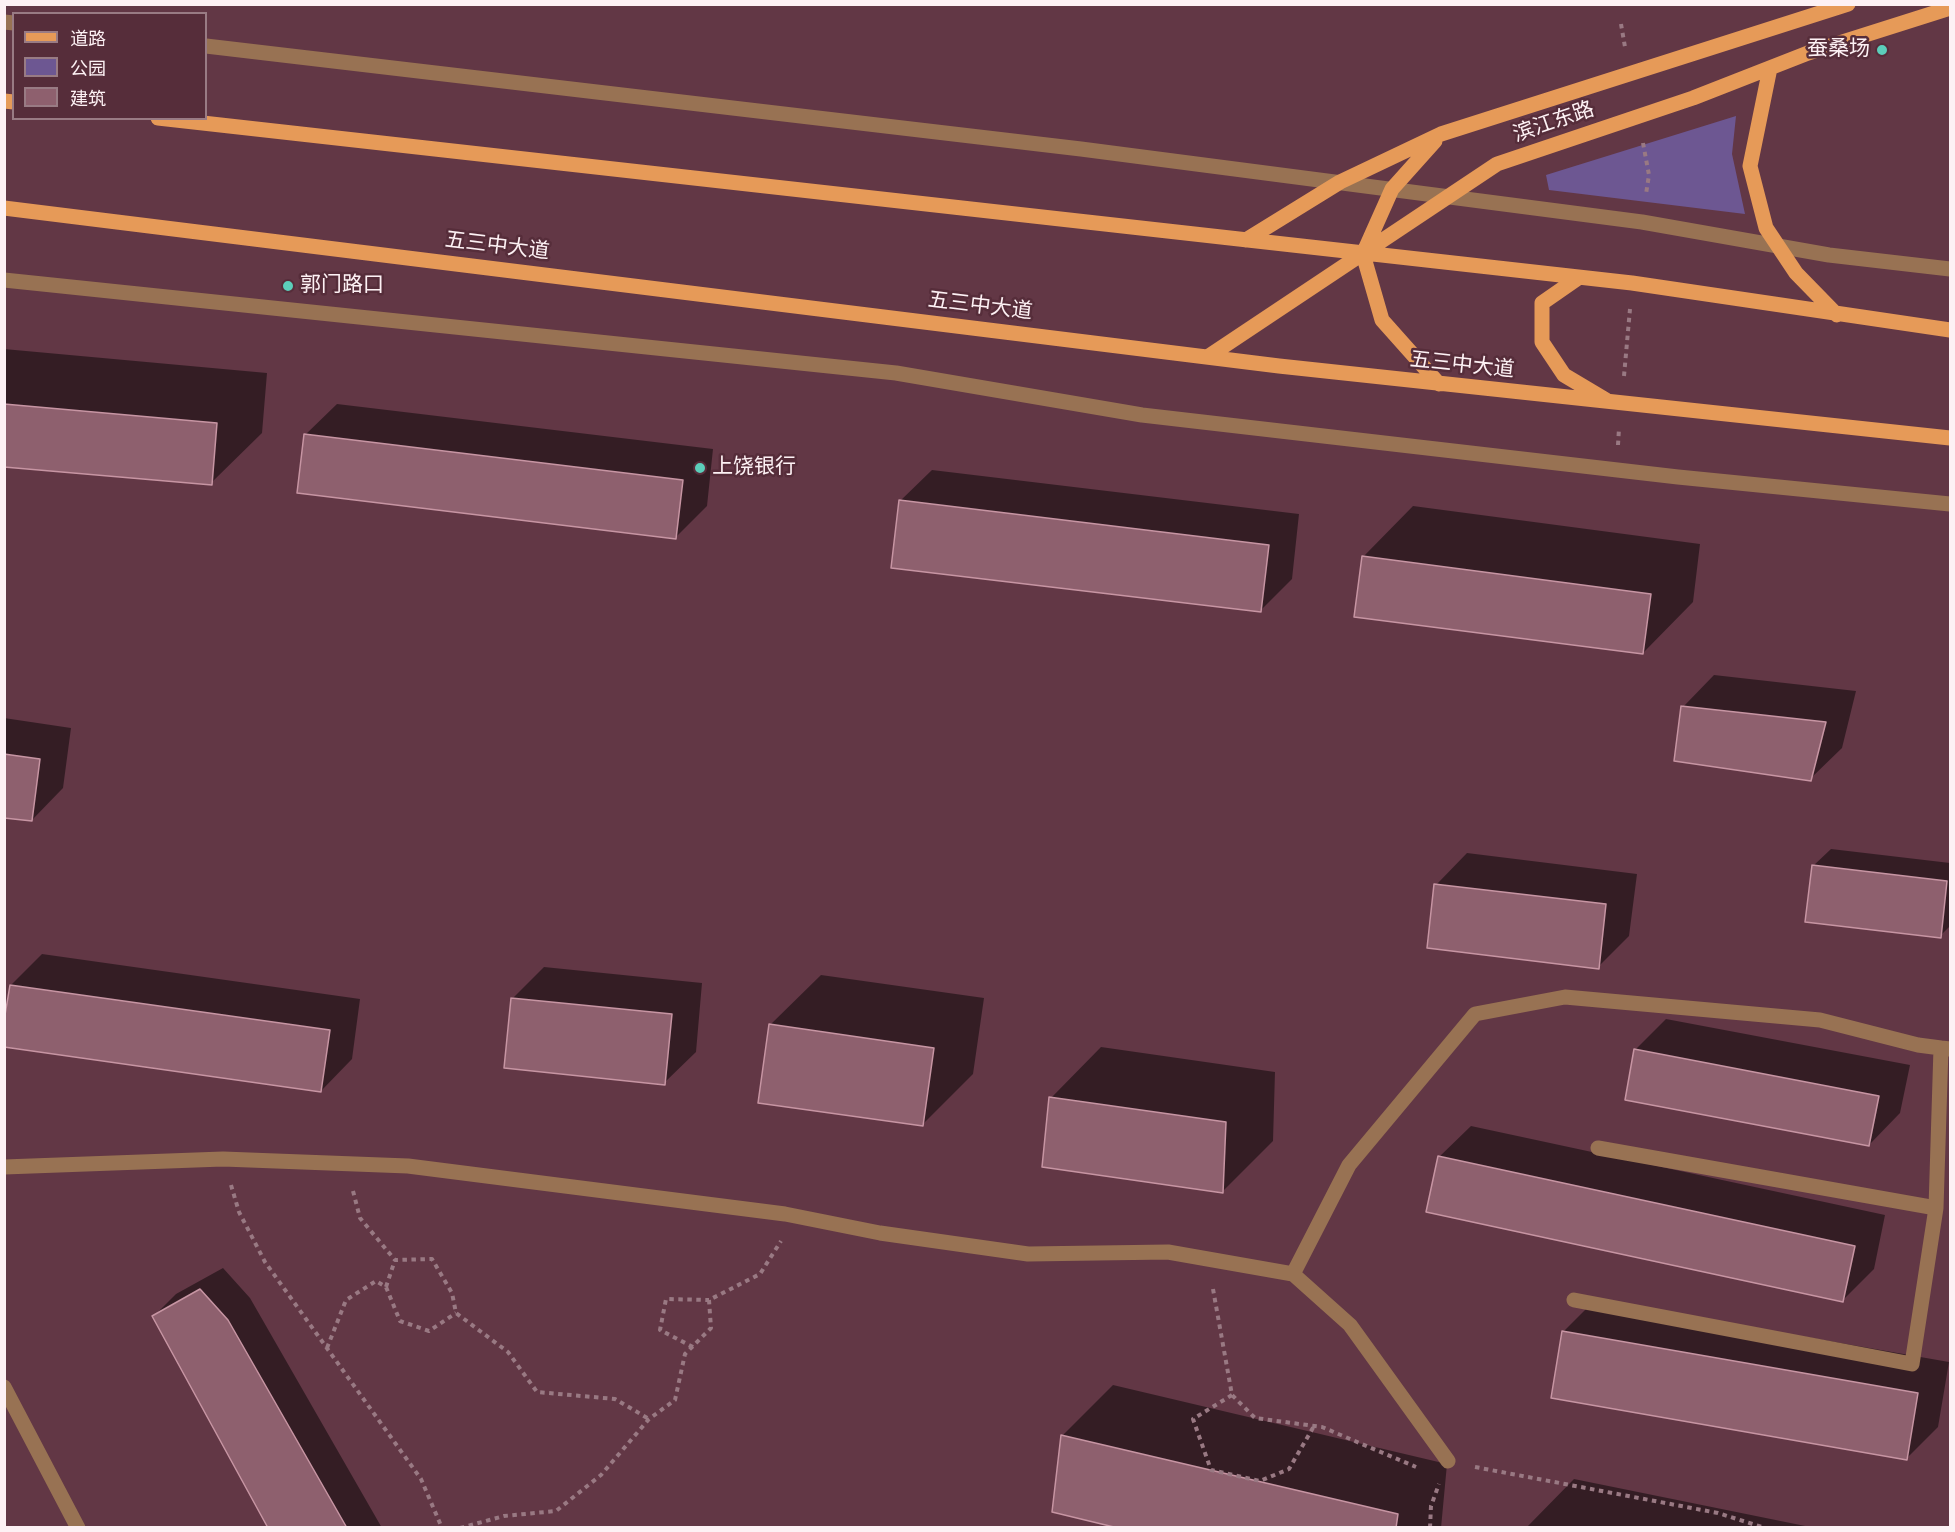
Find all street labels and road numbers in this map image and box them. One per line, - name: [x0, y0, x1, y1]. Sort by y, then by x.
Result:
- street label: 滨江东路: [1510, 97, 1598, 149]
- street label: 五三中大道: [443, 228, 551, 266]
- street label: 五三中大道: [926, 288, 1034, 326]
- street label: 五三中大道: [1408, 348, 1516, 384]

